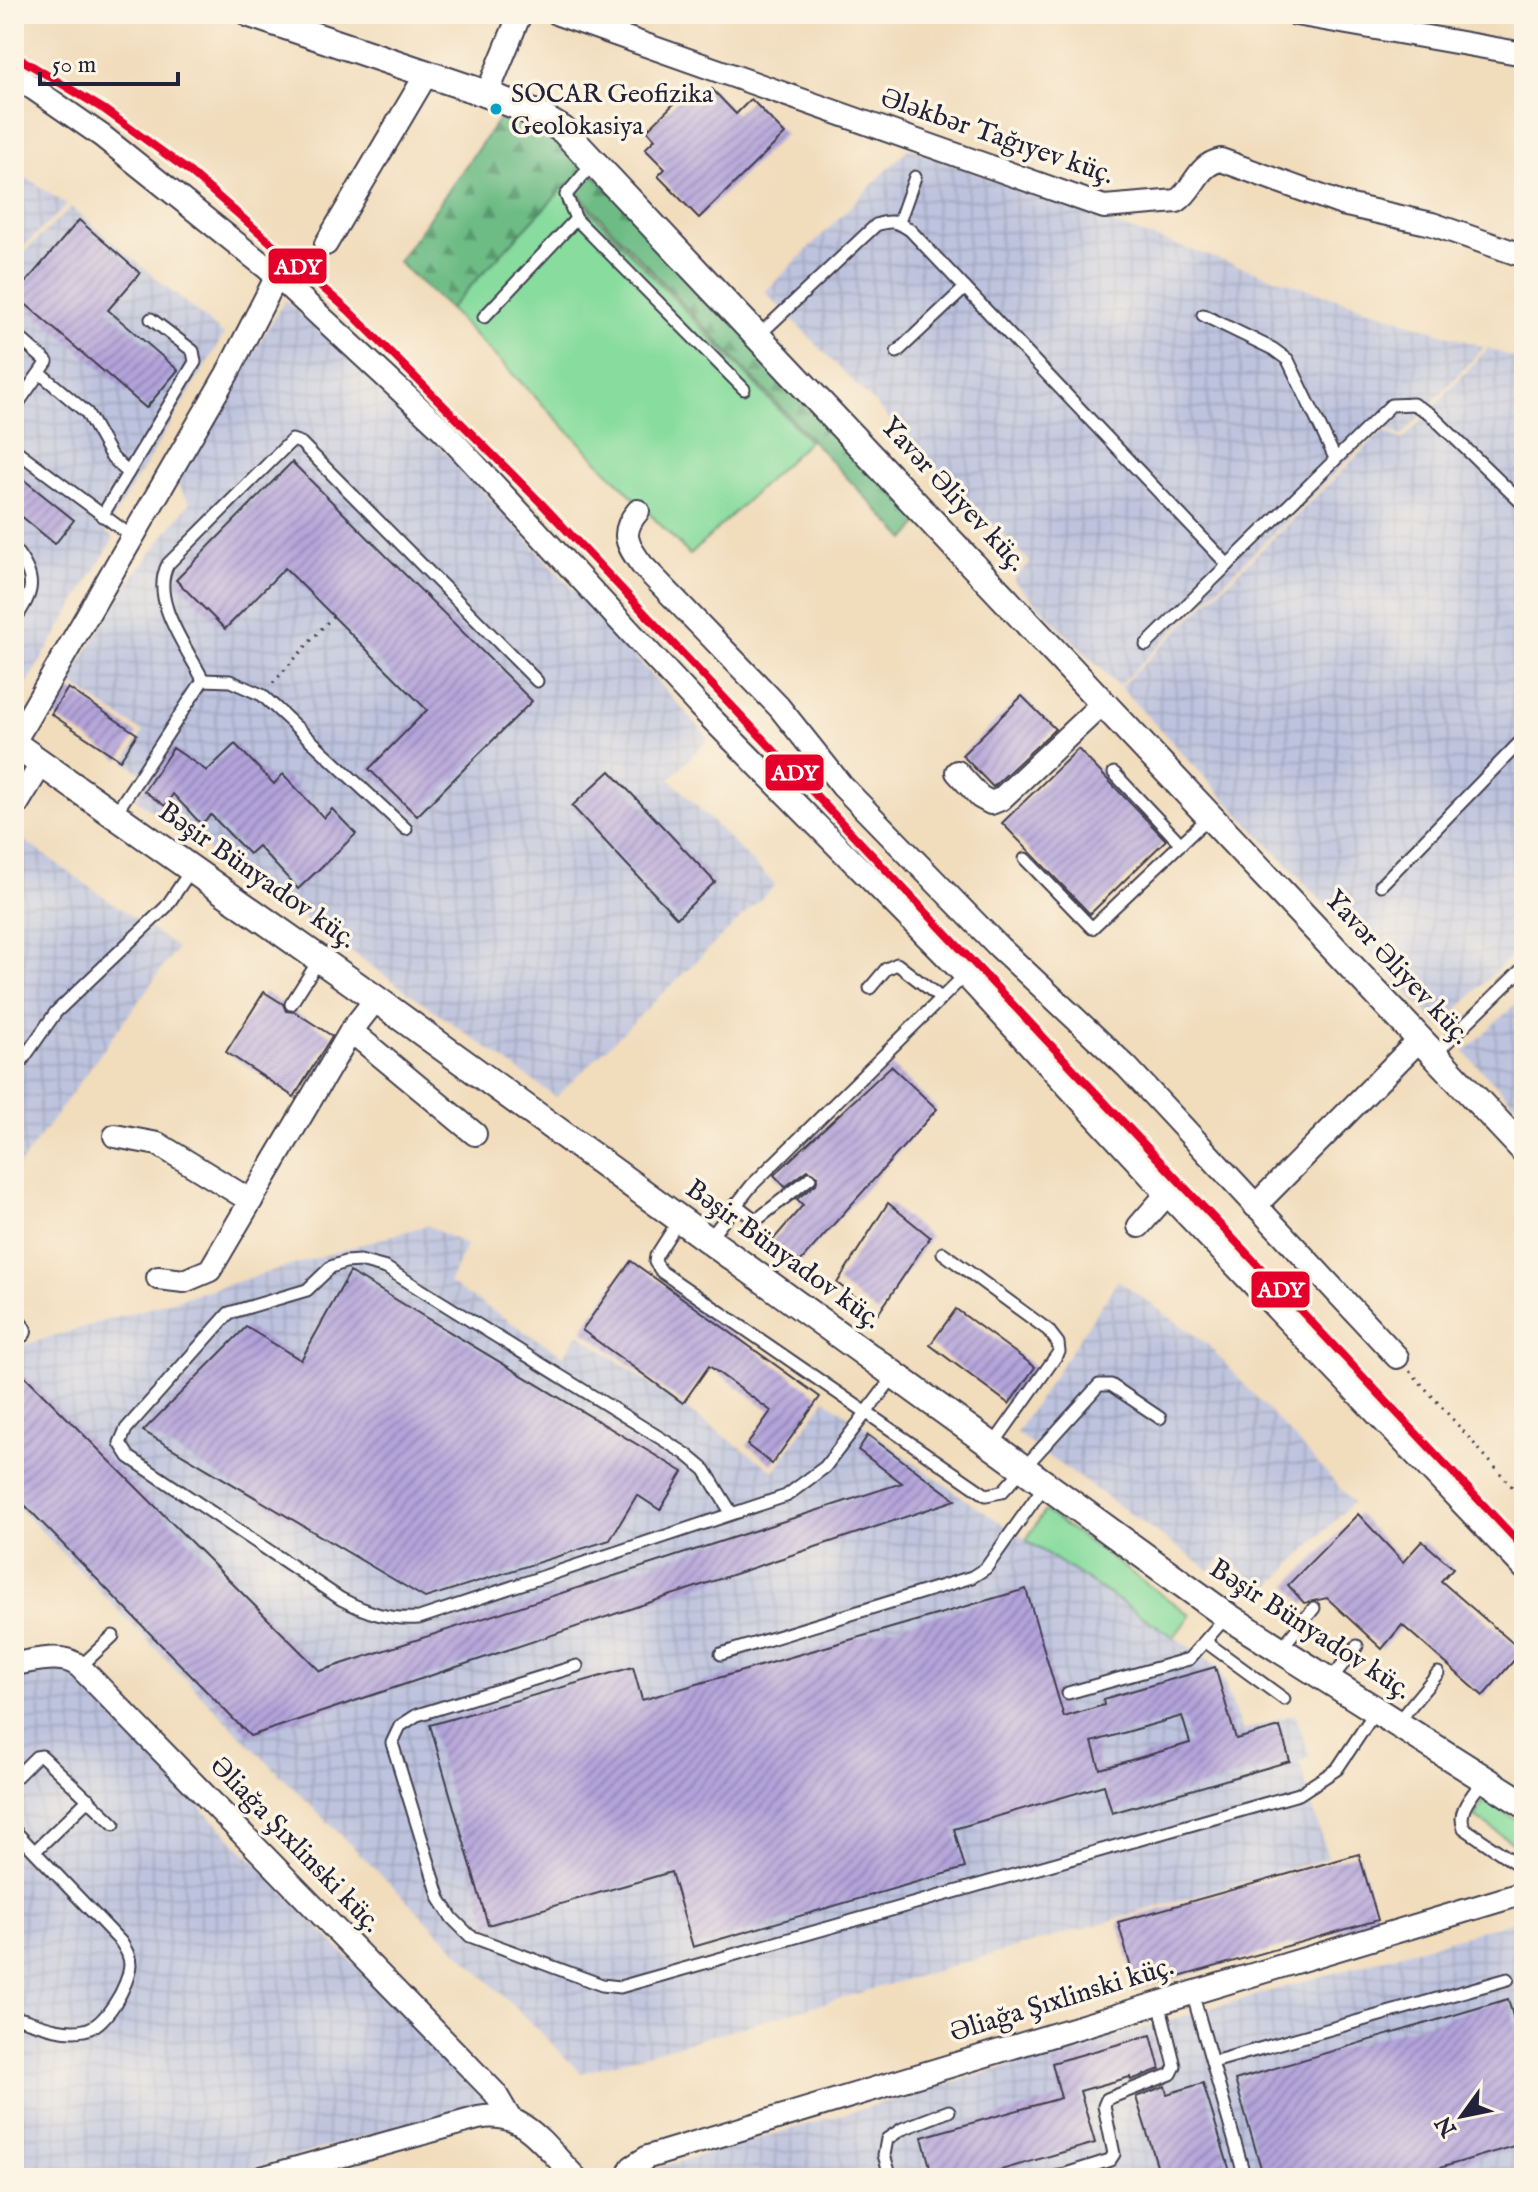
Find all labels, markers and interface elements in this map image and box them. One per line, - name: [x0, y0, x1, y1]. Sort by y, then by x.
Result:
- scale bar: [40, 36, 178, 86]
- text: 50 m: [52, 50, 96, 81]
- place label: SOCAR Geofizika Geolokasiya: [511, 78, 714, 143]
- street label: Ələkbər Tağıyev küç.: [876, 81, 1118, 193]
- marker: SOCAR Geofizika Geolokasiya: [488, 101, 504, 117]
- line badge: ADY: [267, 247, 328, 285]
- text: ADY: [274, 254, 323, 282]
- street label: Yavər Əliyev küç.: [872, 410, 1034, 580]
- line badge: ADY: [764, 753, 825, 792]
- text: ADY: [771, 760, 820, 788]
- street label: Bəşir Bünyadov küç.: [151, 795, 363, 957]
- street label: Yavər Əliyev küç.: [1316, 883, 1478, 1053]
- street label: Bəşir Bünyadov küç.: [678, 1172, 888, 1338]
- line badge: ADY: [1250, 1270, 1311, 1309]
- text: ADY: [1257, 1277, 1306, 1305]
- street label: Bəşir Bünyadov küç.: [1202, 1552, 1418, 1708]
- street label: Əliağa Şıxlinski küç.: [202, 1749, 388, 1941]
- street label: Əliağa Şıxlinski küç.: [946, 1949, 1178, 2051]
- north arrow: [1422, 2076, 1502, 2156]
- text: N: [1430, 2110, 1464, 2142]

